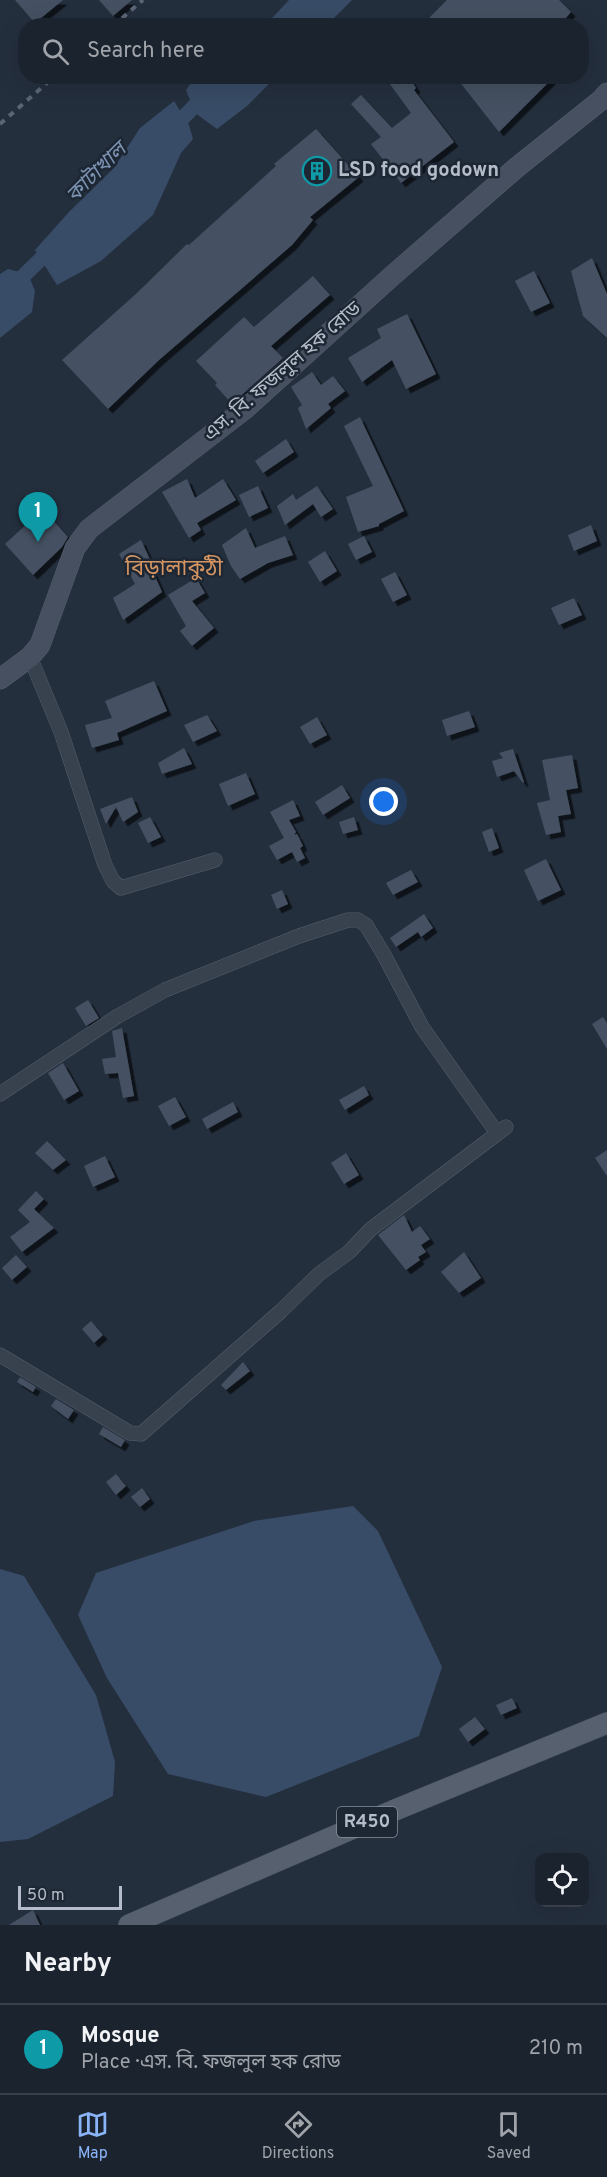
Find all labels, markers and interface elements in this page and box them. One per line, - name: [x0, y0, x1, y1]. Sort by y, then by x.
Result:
- search box: [18, 18, 589, 84]
- icon: search: [39, 35, 72, 68]
- text: Search here: [87, 38, 205, 65]
- water label: কাটাখাল: [60, 134, 135, 209]
- building icon: LSD food godown: [301, 155, 333, 187]
- place label: LSD food godown: [338, 158, 499, 184]
- street label: এস. বি. ফজলুল হক রোড: [198, 295, 368, 448]
- pin: 1: [18, 492, 57, 542]
- district label: বিড়ালাকুঠী: [124, 554, 224, 583]
- your location: [369, 787, 398, 816]
- road number: R450: [337, 1807, 397, 1837]
- map controls: [535, 1853, 589, 1907]
- button: locate: [535, 1853, 589, 1907]
- scale bar: [18, 1883, 122, 1910]
- text: 50 m: [27, 1886, 65, 1906]
- text: Nearby: [24, 1948, 112, 1981]
- text: Mosque: [81, 2023, 159, 2050]
- text: 1: [40, 2036, 48, 2062]
- text: 210 m: [529, 2036, 583, 2062]
- text: Place · এস. বি. ফজলুল হক রোড: [81, 2050, 341, 2076]
- tab: Map: [76, 2108, 109, 2164]
- tab: Directions: [262, 2108, 334, 2164]
- tab: Saved: [487, 2108, 531, 2164]

